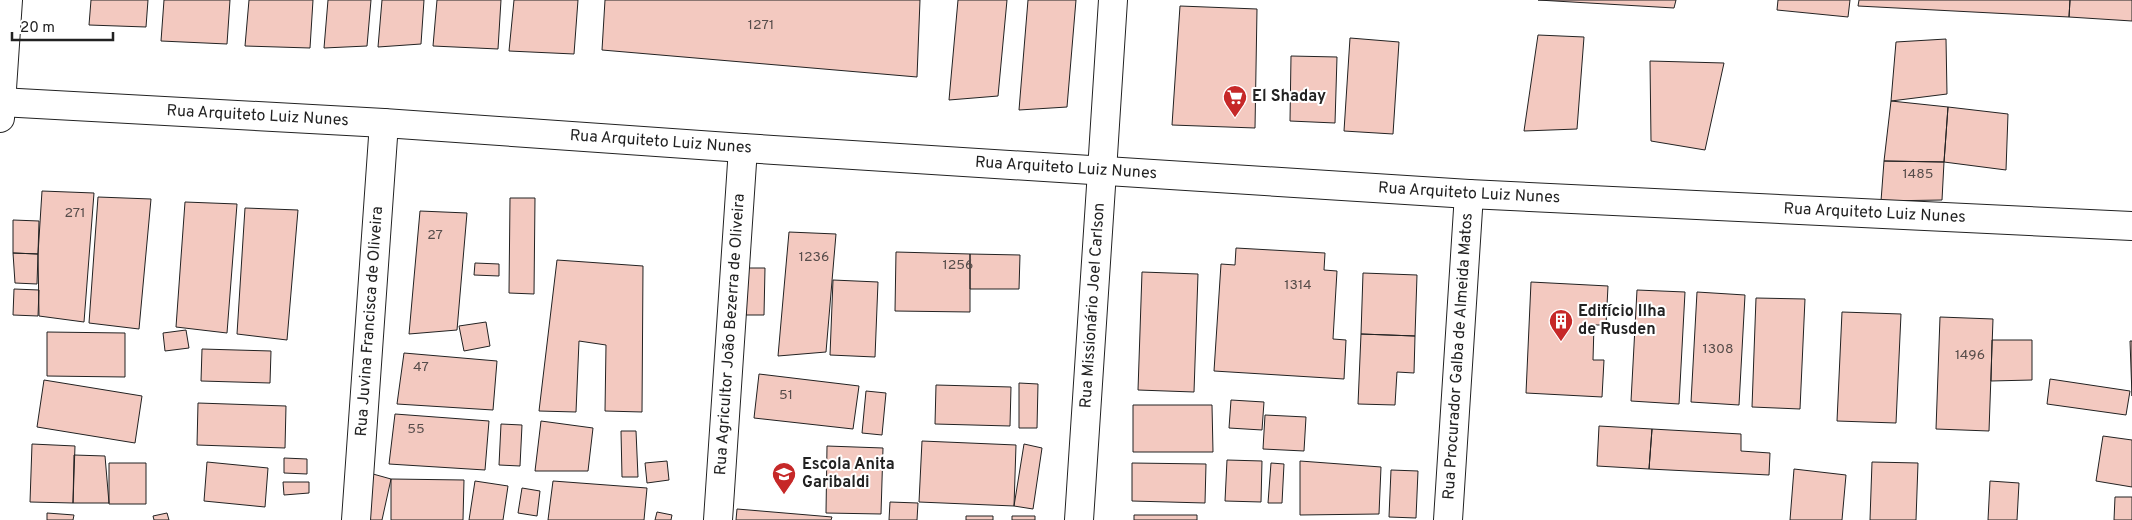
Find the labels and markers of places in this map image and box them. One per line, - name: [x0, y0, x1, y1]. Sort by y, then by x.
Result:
- supermarket icon: El Shaday: [1222, 84, 1248, 118]
- place label: El Shaday: [1252, 87, 1326, 107]
- place label: Edifício Ilha de Rusden: [1578, 302, 1666, 340]
- building icon: Edifício Ilha de Rusden: [1548, 308, 1574, 342]
- place label: Escola Anita Garibaldi: [802, 455, 895, 493]
- school or university icon: Escola Anita Garibaldi: [771, 461, 797, 495]

